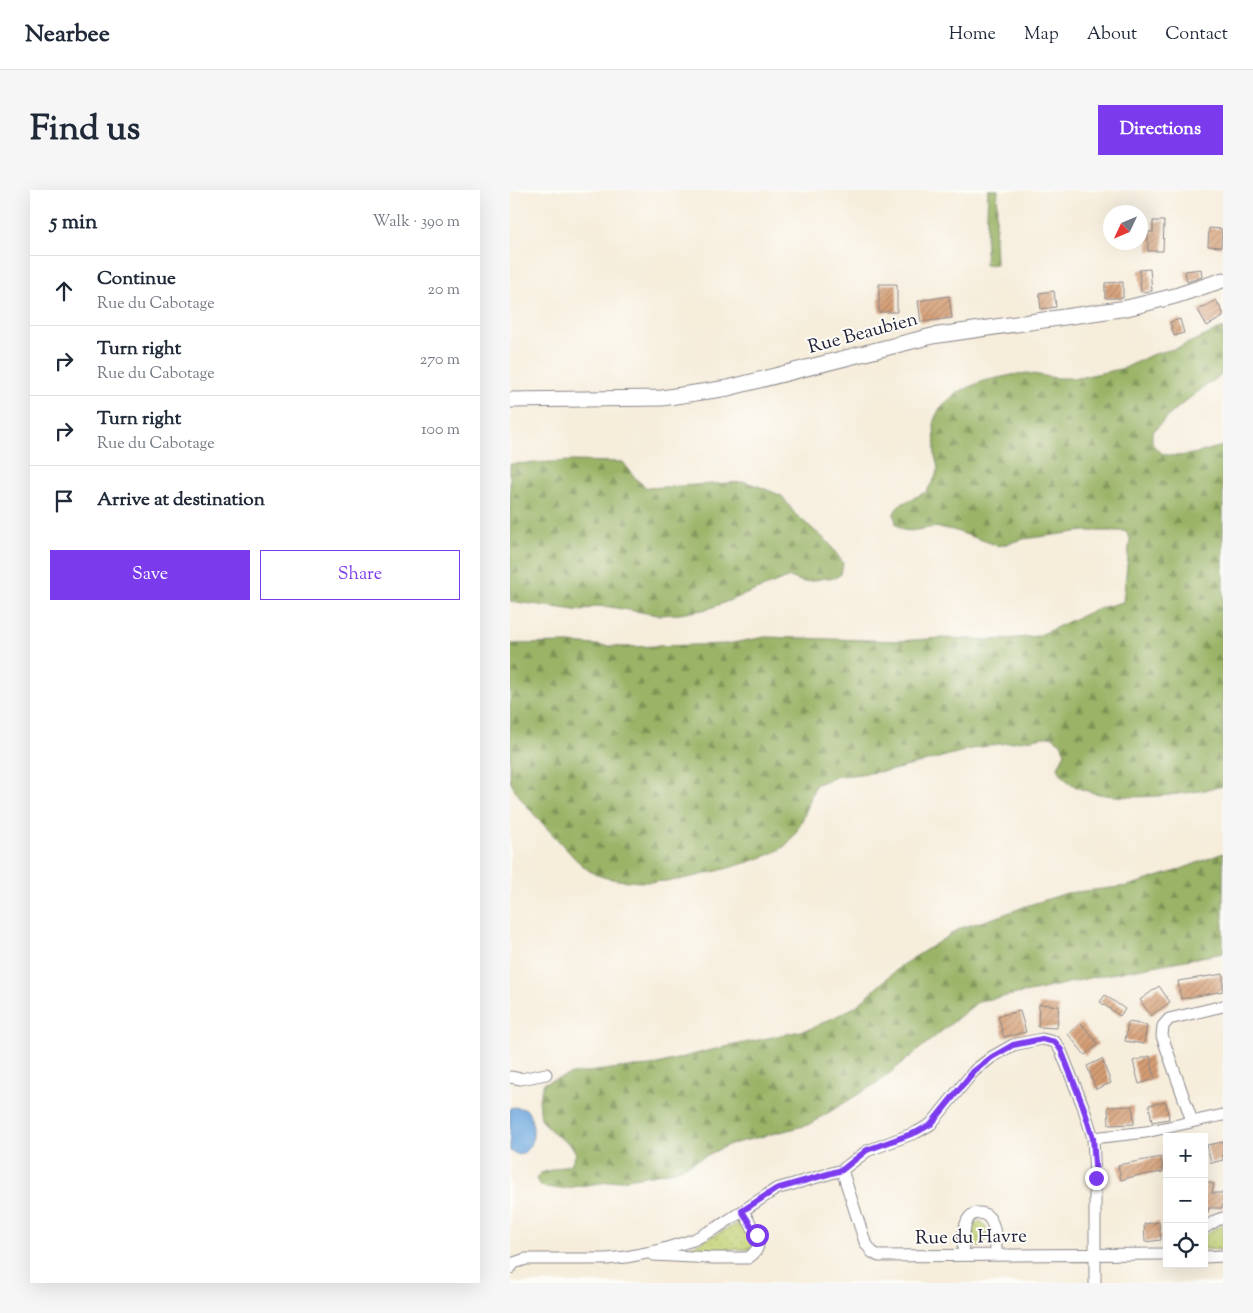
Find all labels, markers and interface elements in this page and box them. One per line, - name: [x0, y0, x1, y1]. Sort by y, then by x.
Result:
- text: Nearbee: [25, 18, 110, 52]
- text: Home: [949, 22, 996, 48]
- text: Map: [1024, 22, 1059, 48]
- text: About: [1087, 22, 1137, 48]
- text: Contact: [1165, 22, 1228, 48]
- text: Find us: [30, 105, 140, 156]
- button: Directions: [1098, 105, 1223, 155]
- north arrow: [1103, 205, 1148, 250]
- text: 5 min: [50, 208, 97, 238]
- text: Walk · 390 m: [372, 211, 460, 234]
- text: Continue: [97, 266, 176, 293]
- icon: ahead: [50, 277, 78, 305]
- text: 20 m: [427, 279, 460, 302]
- text: Rue du Cabotage: [97, 293, 215, 316]
- street label: Rue Beaubien: [805, 306, 921, 362]
- text: Turn right: [97, 336, 181, 363]
- icon: right: [50, 347, 78, 375]
- text: 270 m: [420, 349, 460, 372]
- text: Rue du Cabotage: [97, 363, 215, 386]
- text: Turn right: [97, 406, 181, 433]
- icon: right: [50, 417, 78, 445]
- text: 100 m: [421, 419, 460, 442]
- text: Rue du Cabotage: [97, 433, 215, 456]
- icon: arrive: [50, 487, 78, 515]
- text: Arrive at destination: [97, 487, 265, 514]
- button: Save: [50, 550, 250, 600]
- button: Share: [260, 550, 460, 600]
- map controls: [1163, 1133, 1208, 1268]
- button: +: [1163, 1133, 1208, 1178]
- route end: [1085, 1167, 1108, 1190]
- button: −: [1163, 1178, 1208, 1223]
- button: locate: [1163, 1223, 1208, 1268]
- route start: [746, 1224, 769, 1247]
- street label: Rue du Havre: [915, 1224, 1027, 1252]

